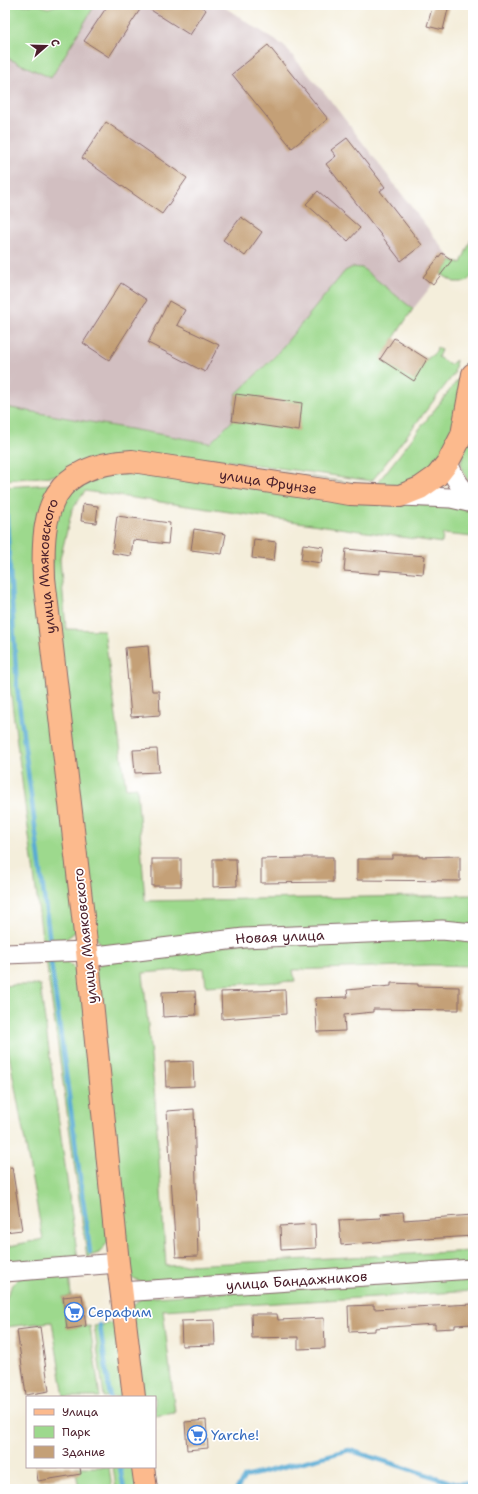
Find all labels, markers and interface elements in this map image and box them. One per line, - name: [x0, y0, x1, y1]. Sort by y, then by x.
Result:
- north arrow: [26, 26, 66, 66]
- text: С: [47, 37, 63, 49]
- street label: улица Фрунзе: [218, 465, 318, 498]
- street label: улица Маяковского: [35, 495, 62, 635]
- street label: улица Маяковского: [69, 867, 101, 1005]
- street label: Новая улица: [234, 926, 325, 948]
- street label: улица Бандажников: [225, 1267, 368, 1294]
- supermarket icon: Серафим: [63, 1301, 85, 1323]
- place label: Серафим: [88, 1303, 152, 1321]
- legend: [26, 1396, 156, 1468]
- text: Улица: [62, 1404, 99, 1420]
- text: Парк: [62, 1424, 91, 1440]
- supermarket icon: Yarche!: [186, 1424, 208, 1446]
- place label: Yarche!: [211, 1426, 259, 1444]
- text: Здание: [62, 1444, 106, 1460]

